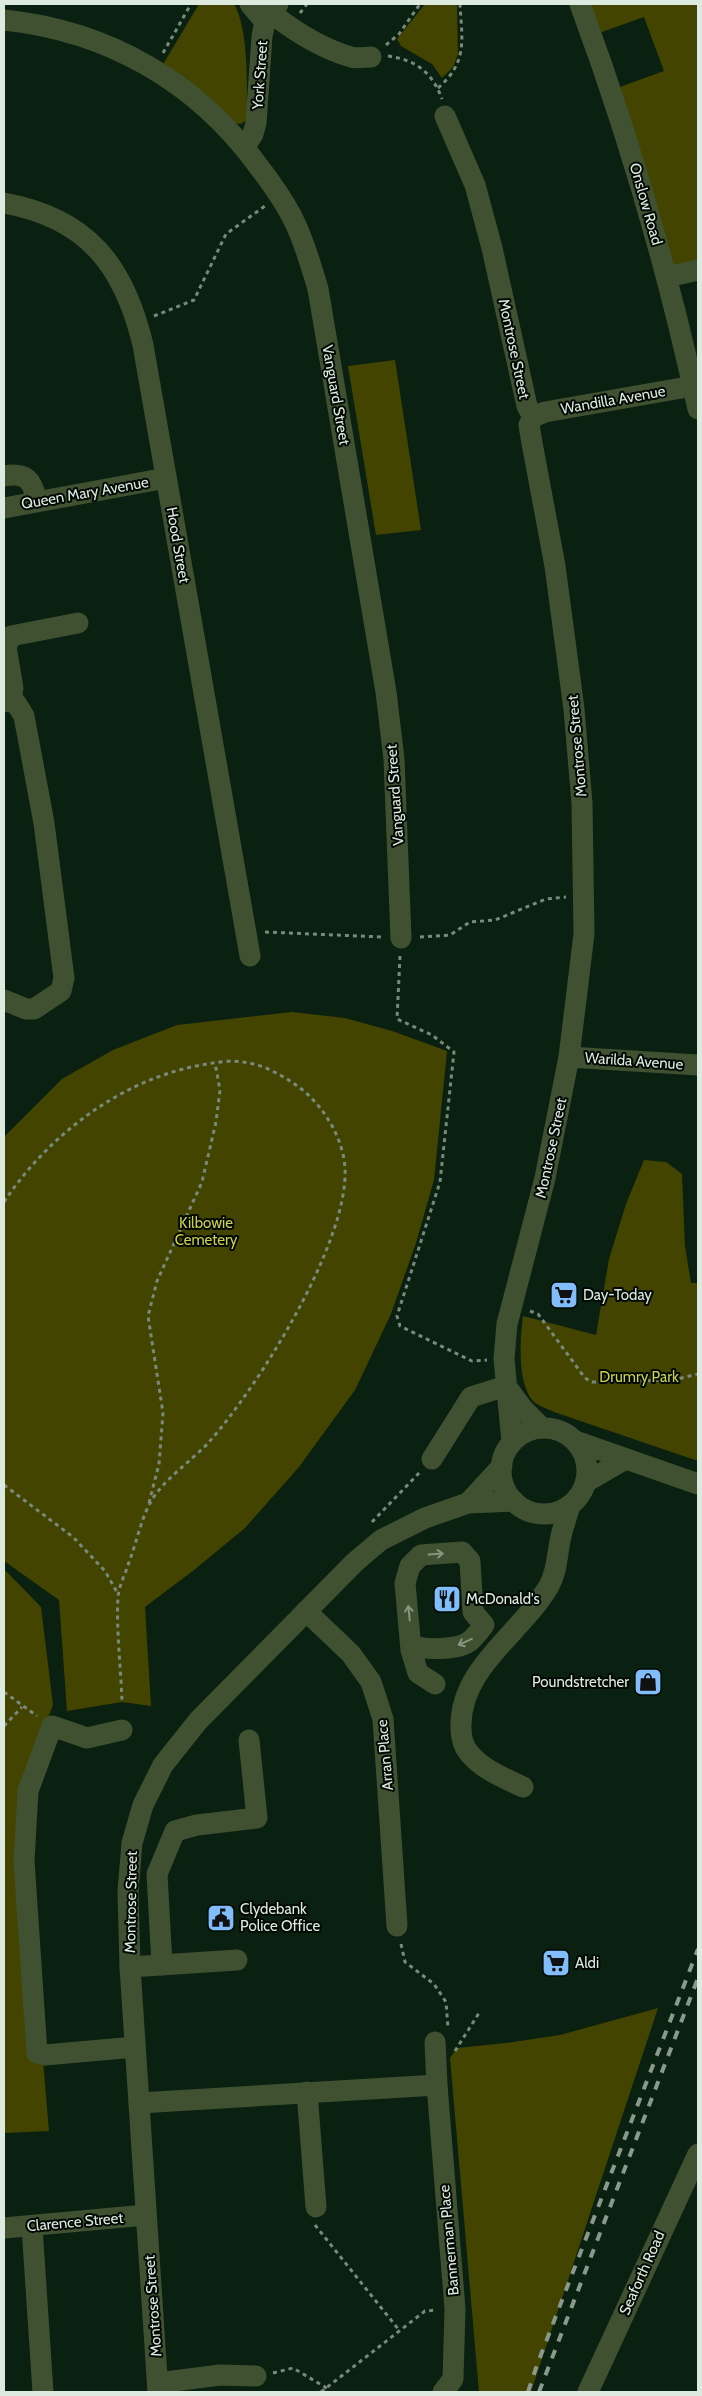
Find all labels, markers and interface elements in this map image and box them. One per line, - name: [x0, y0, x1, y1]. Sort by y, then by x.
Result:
- street label: York Street: [249, 40, 271, 111]
- street label: Onslow Road: [626, 161, 666, 247]
- street label: Montrose Street: [495, 297, 533, 401]
- street label: Vanguard Street: [318, 343, 354, 447]
- street label: Wandilla Avenue: [559, 382, 667, 418]
- street label: Queen Mary Avenue: [20, 473, 150, 513]
- street label: Hood Street: [162, 505, 194, 585]
- street label: Montrose Street: [564, 694, 590, 798]
- street label: Vanguard Street: [382, 744, 408, 846]
- street label: Warilda Avenue: [584, 1049, 684, 1073]
- street label: Montrose Street: [532, 1096, 570, 1200]
- park label: Kilbowie Cemetery: [175, 1214, 238, 1249]
- supermarket icon: Day-Today: [549, 1280, 579, 1310]
- place label: Day-Today: [583, 1286, 652, 1304]
- park label: Drumry Park: [599, 1368, 679, 1386]
- one-way arrow: [428, 1549, 444, 1559]
- restaurant icon: McDonald's: [432, 1584, 462, 1614]
- place label: McDonald's: [466, 1590, 540, 1608]
- one-way arrow: [404, 1606, 413, 1622]
- one-way arrow: [457, 1637, 472, 1647]
- shop icon: Poundstretcher: [633, 1667, 663, 1697]
- place label: Poundstretcher: [532, 1673, 629, 1691]
- street label: Arran Place: [373, 1718, 397, 1791]
- street label: Montrose Street: [121, 1851, 141, 1953]
- place label: Clydebank Police Office: [240, 1900, 320, 1935]
- public building icon: Clydebank Police Office: [206, 1903, 236, 1933]
- supermarket icon: Aldi: [541, 1948, 571, 1978]
- place label: Aldi: [575, 1954, 599, 1972]
- street label: Bannerman Place: [435, 2184, 463, 2296]
- street label: Clarence Street: [26, 2209, 124, 2235]
- street label: Seaforth Road: [615, 2228, 669, 2318]
- street label: Montrose Street: [140, 2254, 166, 2358]

